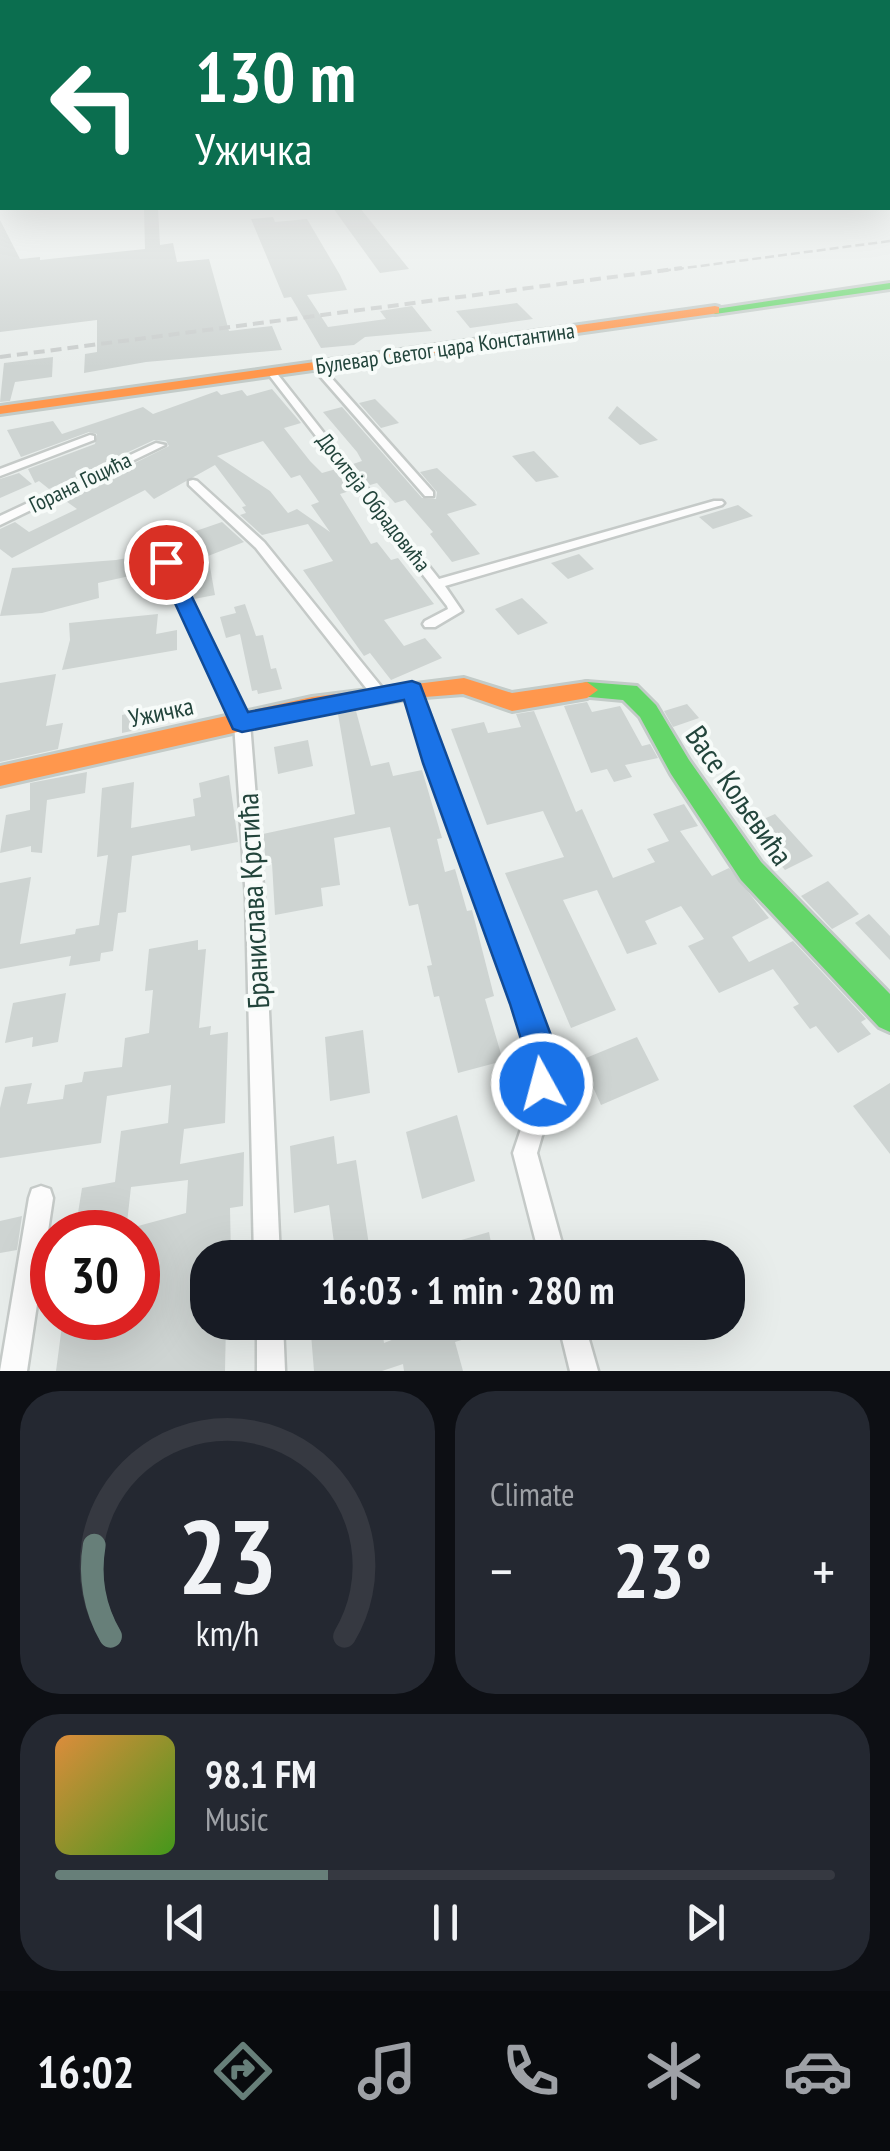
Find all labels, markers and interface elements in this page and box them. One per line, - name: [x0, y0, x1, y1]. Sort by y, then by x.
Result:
- text: 130 m: [195, 31, 356, 121]
- icon: left: [30, 40, 160, 170]
- text: Ужичка: [195, 119, 312, 177]
- street label: Булевар Светог цара Константина: [314, 316, 576, 380]
- street label: Доситеја Обрадовића: [311, 427, 437, 577]
- street label: Горана Гоцића: [24, 445, 136, 519]
- pin: [124, 520, 209, 605]
- icon: arrive: [139, 535, 194, 590]
- street label: Ужичка: [126, 690, 196, 734]
- street label: Васе Кољевића: [678, 718, 802, 872]
- street label: Бранислава Крстића: [227, 792, 277, 1010]
- position arrow: [490, 1032, 594, 1136]
- speed limit sign: 30: [30, 1210, 160, 1340]
- text: 16:03 · 1 min · 280 m: [321, 1265, 614, 1314]
- text: Climate: [490, 1473, 574, 1515]
- text: 23: [178, 1488, 277, 1623]
- text: 23°: [613, 1522, 712, 1619]
- text: −: [490, 1535, 513, 1606]
- text: +: [812, 1535, 835, 1606]
- text: km/h: [196, 1610, 259, 1656]
- text: 98.1 FM: [205, 1749, 317, 1798]
- text: Music: [205, 1798, 268, 1840]
- icon: previous: [158, 1895, 213, 1950]
- icon: pause: [418, 1895, 473, 1950]
- icon: next: [678, 1895, 733, 1950]
- icon: directions: [208, 2036, 278, 2106]
- icon: music: [352, 2036, 422, 2106]
- icon: phone: [496, 2036, 566, 2106]
- icon: climate: [639, 2036, 709, 2106]
- icon: car: [783, 2036, 853, 2106]
- text: 16:02: [37, 2042, 134, 2100]

